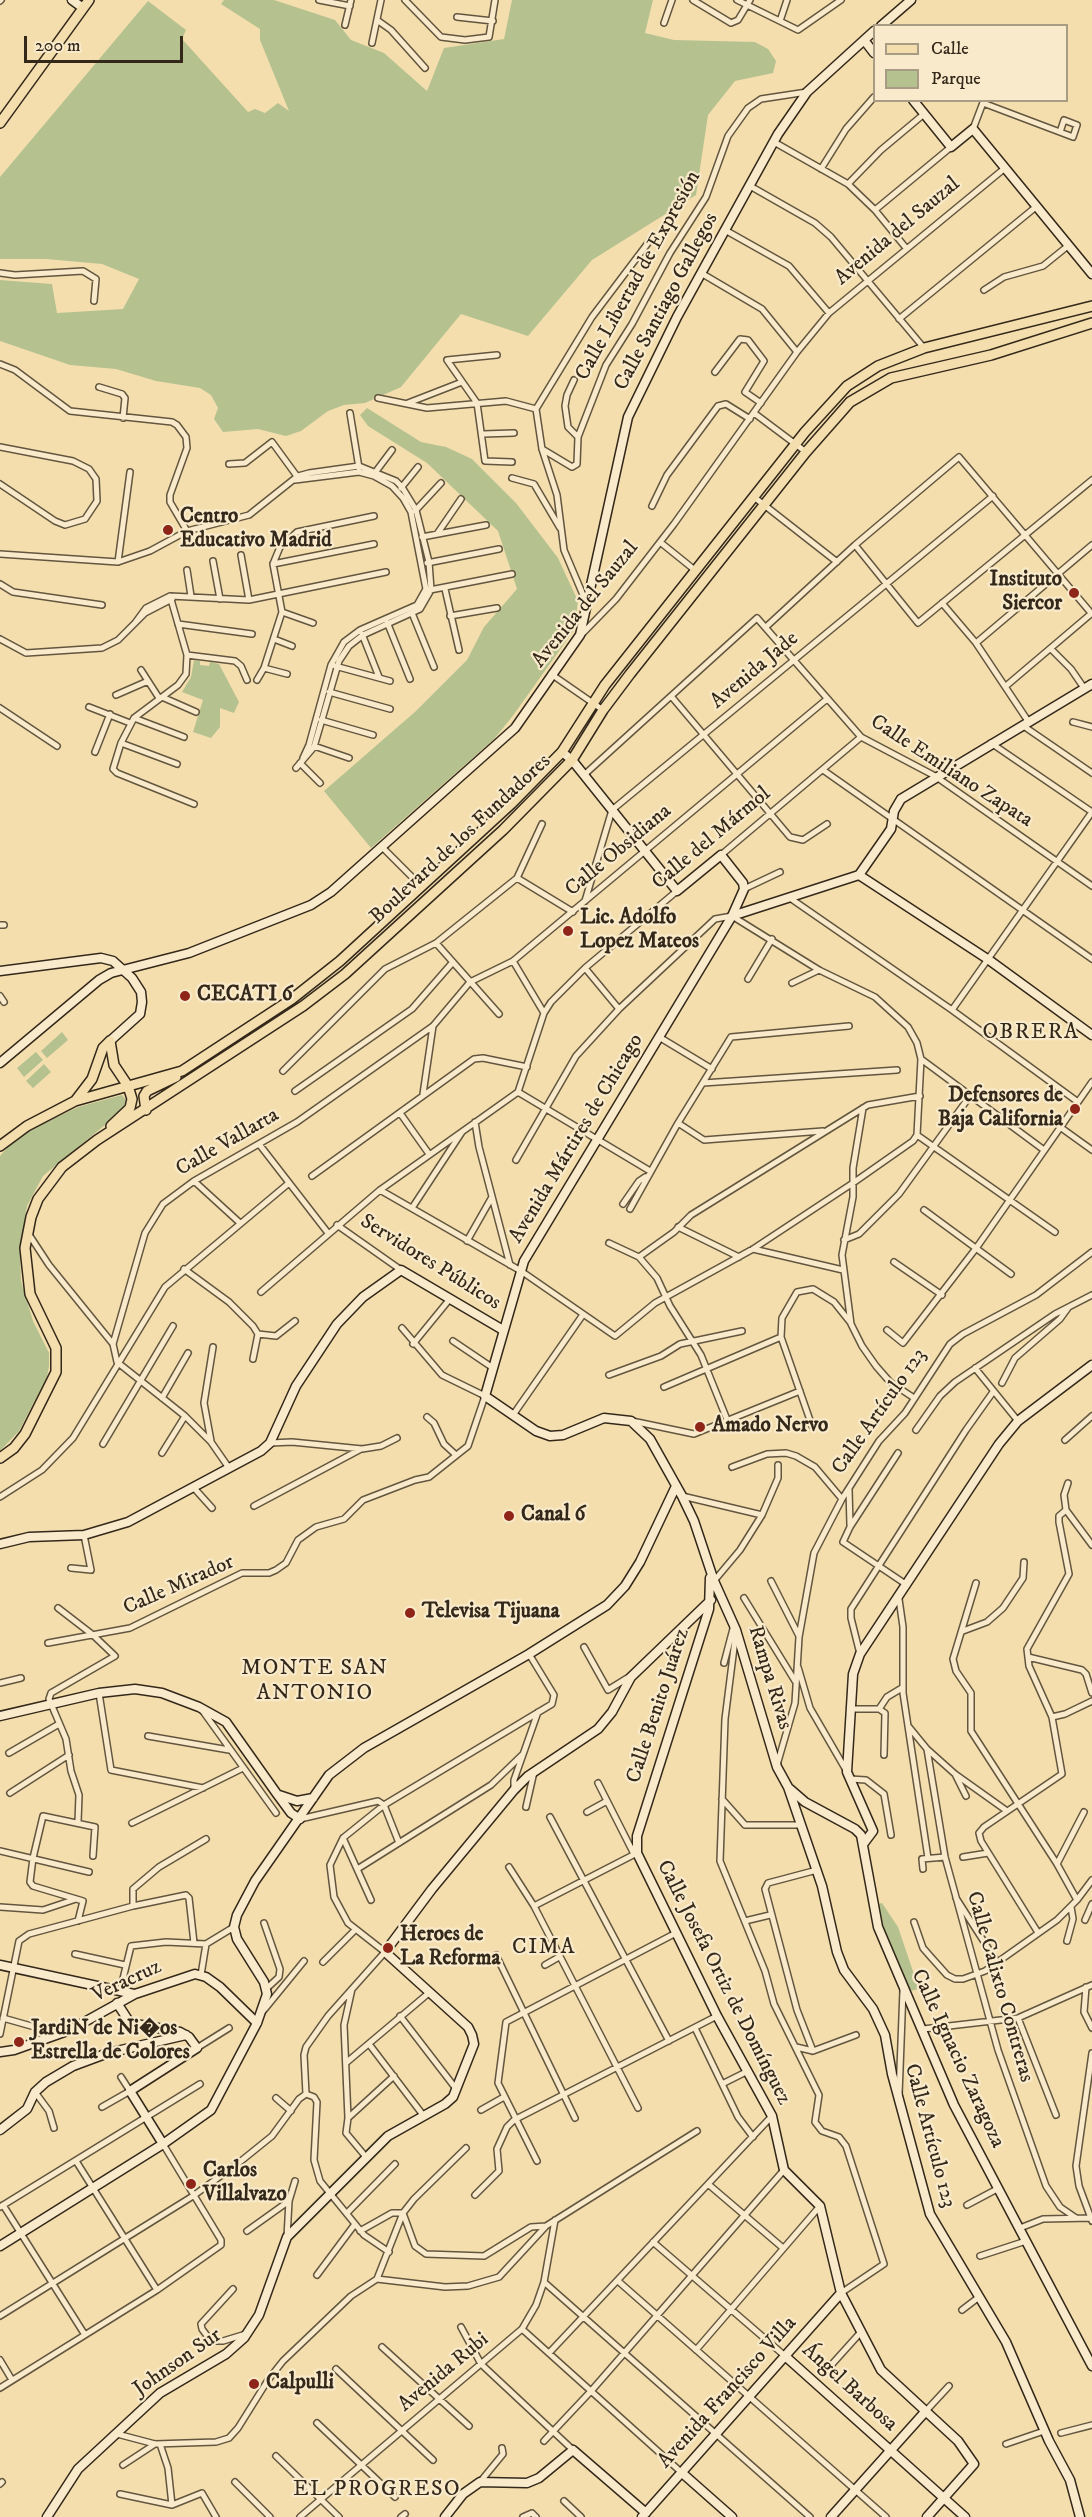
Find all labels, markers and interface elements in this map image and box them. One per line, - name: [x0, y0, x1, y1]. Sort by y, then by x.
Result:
- scale bar: [27, 24, 186, 62]
- legend: [873, 24, 1068, 102]
- text: 200 m: [35, 35, 81, 57]
- text: Calle: [931, 38, 969, 60]
- text: Parque: [931, 68, 981, 90]
- street label: Calle Libertad de Expresión: [571, 167, 707, 385]
- street label: Avenida del Sauzal: [830, 172, 966, 292]
- street label: Calle Santiago Gallegos: [609, 209, 725, 395]
- place label: Centro Educativo Madrid: [180, 505, 332, 555]
- marker: Centro Educativo Madrid: [161, 523, 175, 537]
- street label: Avenida del Sauzal: [527, 537, 645, 673]
- place label: Instituto Siercor: [989, 568, 1062, 618]
- marker: Instituto Siercor: [1067, 586, 1081, 600]
- street label: Avenida Jade: [706, 627, 804, 715]
- street label: Calle Emiliano Zapata: [865, 710, 1037, 834]
- street label: Boulevard de los Fundadores: [365, 750, 557, 930]
- street label: Calle del Mármol: [648, 782, 776, 896]
- street label: Calle Obsidiana: [561, 799, 677, 903]
- place label: Lic. Adolfo Lopez Mateos: [580, 906, 699, 956]
- marker: Lic. Adolfo Lopez Mateos: [561, 924, 575, 938]
- place label: CECATI 6: [197, 983, 293, 1009]
- marker: CECATI 6: [178, 989, 192, 1003]
- district label: OBRERA: [982, 1020, 1080, 1046]
- street label: Avenida Mártires de Chicago: [504, 1030, 650, 1248]
- place label: Defensores de Baja California: [938, 1084, 1063, 1134]
- marker: Defensores de Baja California: [1068, 1102, 1082, 1116]
- street label: Calle Vallarta: [172, 1103, 284, 1183]
- street label: Servidores Públicos: [355, 1210, 505, 1316]
- street label: Calle Artículo 123: [827, 1344, 933, 1480]
- place label: Amado Nervo: [712, 1414, 828, 1440]
- marker: Amado Nervo: [693, 1420, 707, 1434]
- place label: Canal 6: [521, 1503, 586, 1529]
- marker: Canal 6: [502, 1509, 516, 1523]
- street label: Calle Mirador: [120, 1550, 238, 1622]
- place label: Televisa Tijuana: [422, 1600, 560, 1626]
- marker: Televisa Tijuana: [403, 1606, 417, 1620]
- street label: Rampa Rivas: [741, 1623, 797, 1733]
- street label: Calle Benito Juárez: [622, 1626, 696, 1786]
- district label: MONTE SAN ANTONIO: [241, 1656, 389, 1708]
- street label: Calle Josefa Ortiz de Domínguez: [650, 1857, 796, 2109]
- street label: Calle Calixto Contreras: [960, 1889, 1038, 2085]
- place label: Heroes de La Reforma: [400, 1923, 500, 1973]
- district label: CIMA: [512, 1935, 576, 1961]
- marker: Heroes de La Reforma: [381, 1941, 395, 1955]
- street label: Veracruz: [88, 1955, 166, 2009]
- street label: Calle Ignacio Zaragoza: [905, 1966, 1009, 2152]
- place label: JardiN de Ni�os Estrella de Colores: [31, 2017, 190, 2067]
- marker: JardiN de Ni�os Estrella de Colores: [12, 2035, 26, 2049]
- street label: Calle Artículo 123: [898, 2061, 960, 2211]
- place label: Carlos Villalvazo: [203, 2159, 287, 2209]
- marker: Carlos Villalvazo: [184, 2177, 198, 2191]
- street label: Avenida Francisco Villa: [653, 2312, 803, 2474]
- street label: Johnson Sur: [129, 2324, 227, 2402]
- street label: Avenida Rubi: [394, 2328, 494, 2418]
- street label: Ángel Barbosa: [796, 2338, 902, 2438]
- place label: Calpulli: [266, 2371, 334, 2397]
- marker: Calpulli: [247, 2377, 261, 2391]
- district label: EL PROGRESO: [293, 2477, 461, 2503]

